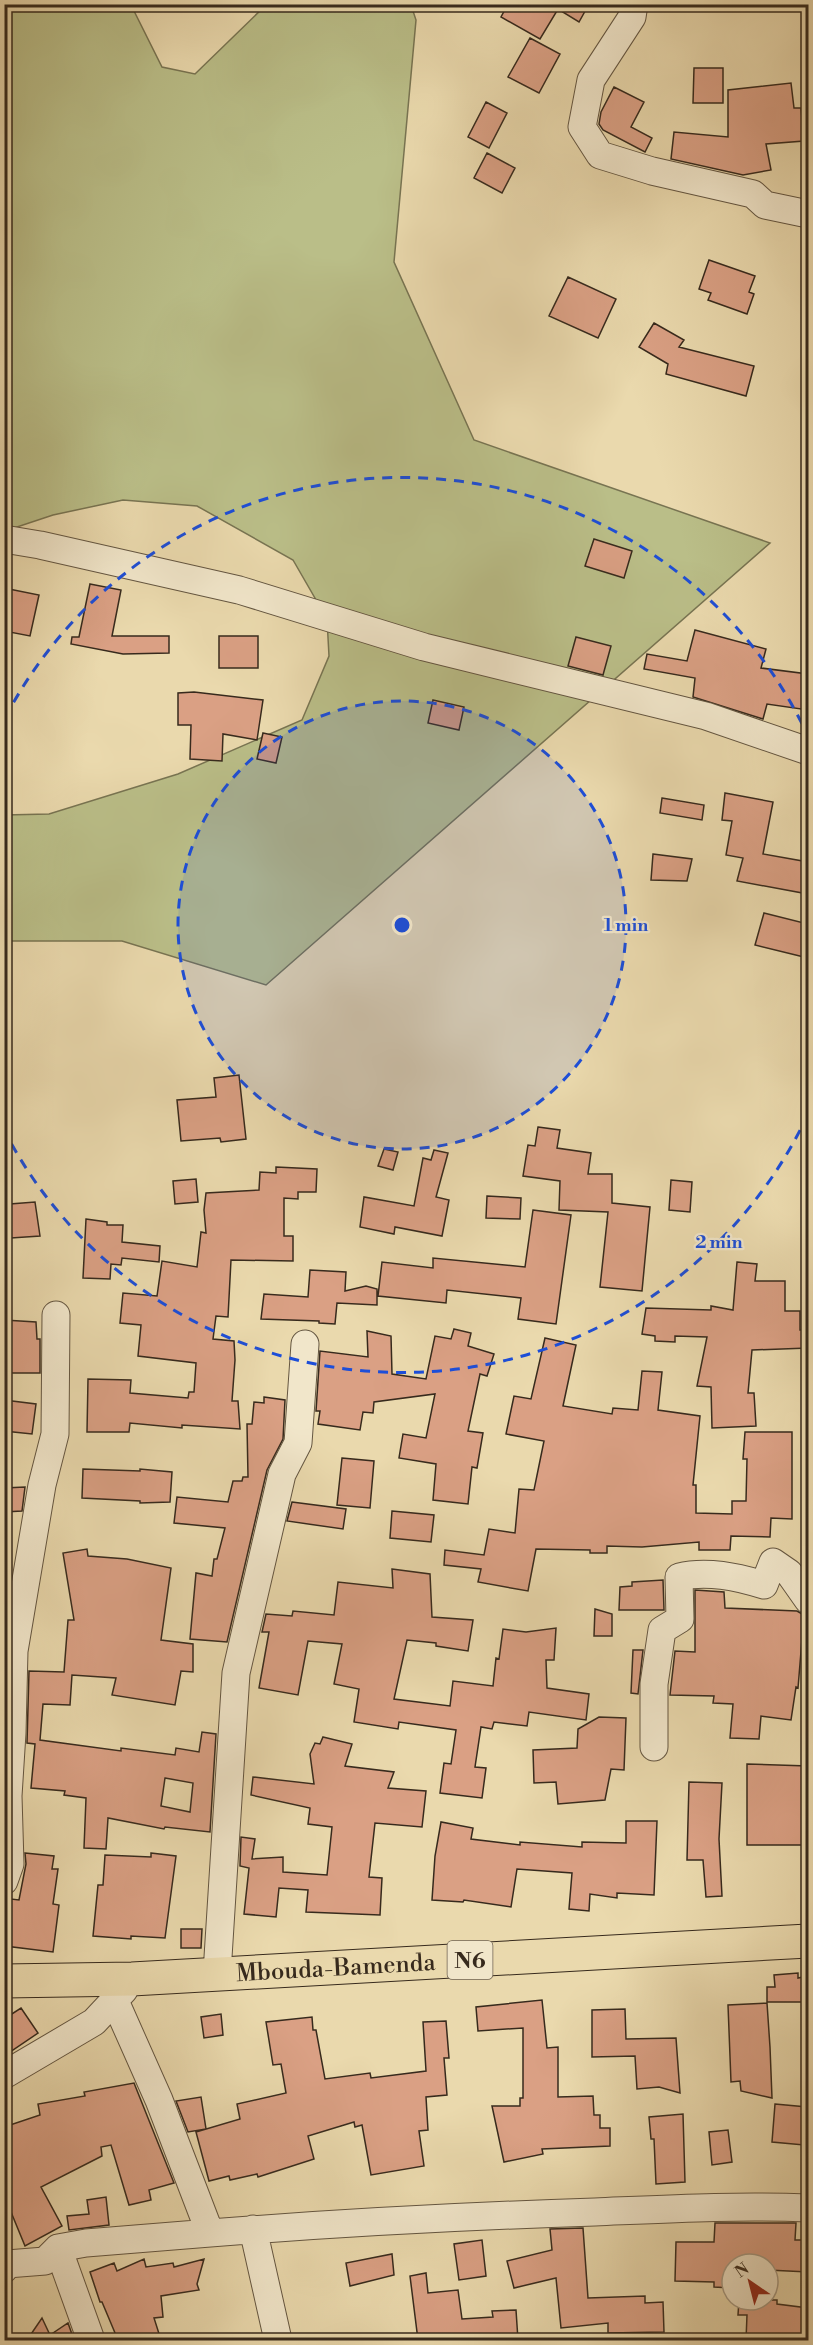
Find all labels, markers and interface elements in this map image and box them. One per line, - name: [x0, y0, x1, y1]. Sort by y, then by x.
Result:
- text: 1 min: [604, 914, 648, 937]
- centre of rings: [392, 915, 412, 935]
- text: 2 min: [695, 1231, 743, 1254]
- road number: N6: [448, 1941, 492, 1979]
- street label: Mbouda-Bamenda: [235, 1948, 437, 1989]
- north arrow: [720, 2252, 780, 2312]
- text: N: [731, 2259, 753, 2282]

